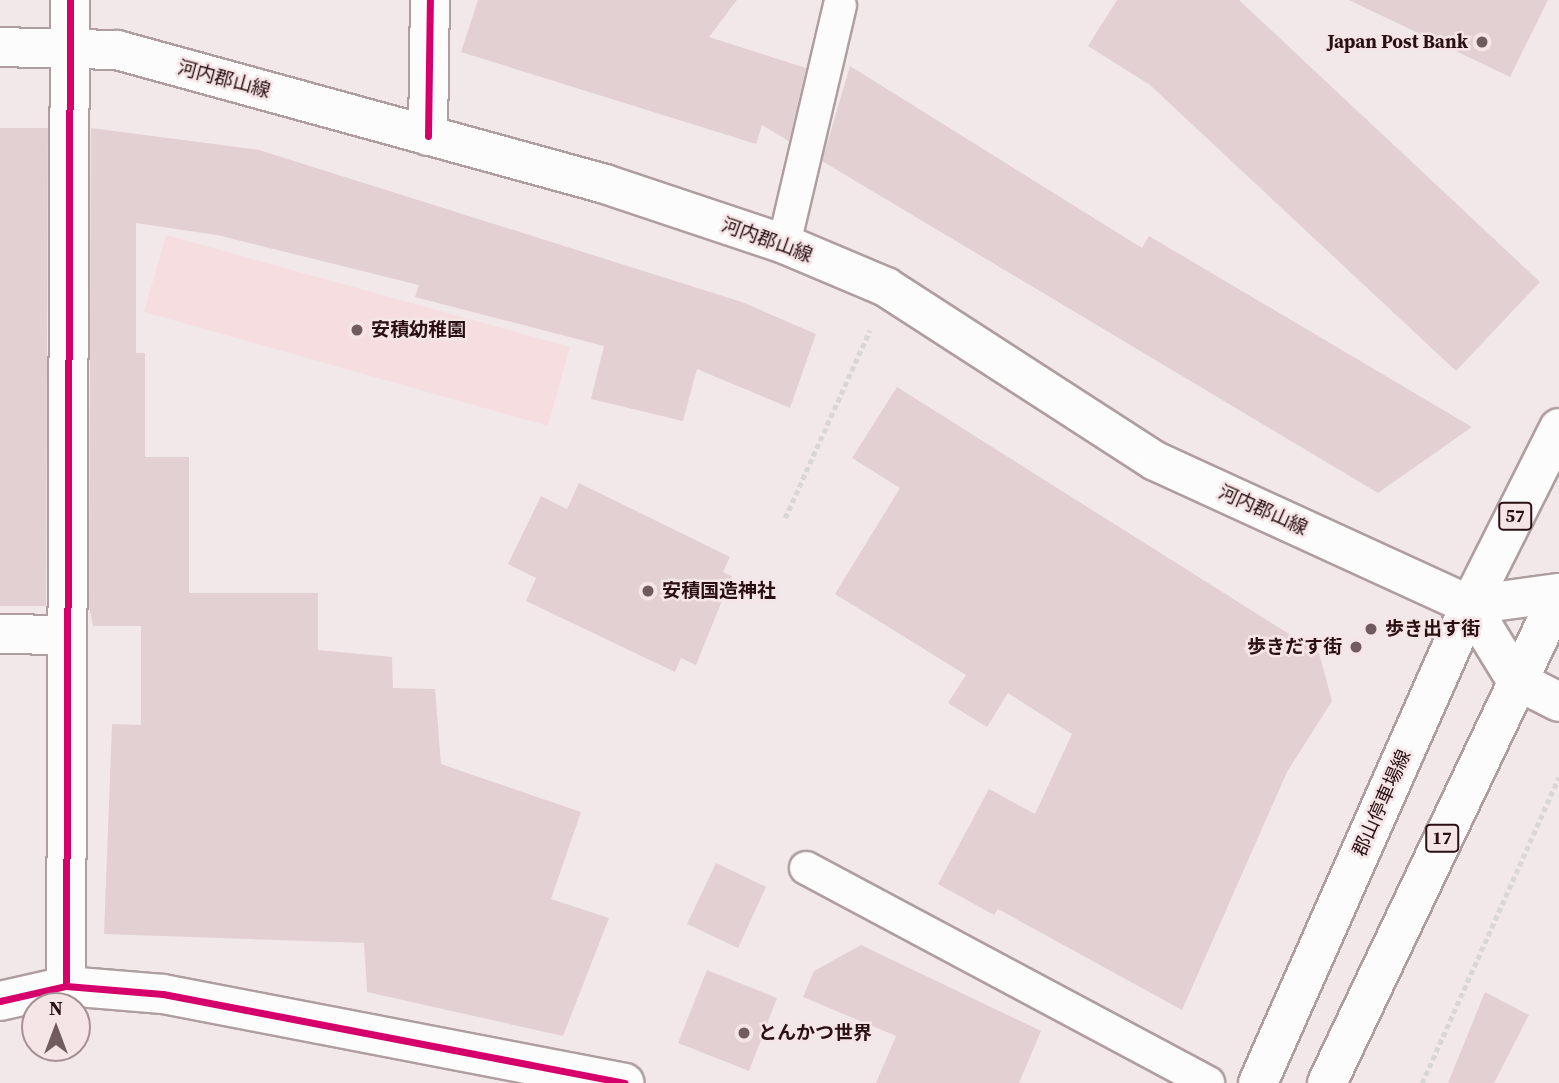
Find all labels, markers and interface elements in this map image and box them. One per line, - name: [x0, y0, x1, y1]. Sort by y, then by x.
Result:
- place label: Japan Post Bank: [1327, 31, 1468, 53]
- marker: Japan Post Bank: [1474, 34, 1490, 50]
- street label: 河内郡山線: [175, 56, 273, 102]
- street label: 河内郡山線: [718, 213, 816, 267]
- place label: 安積幼稚園: [371, 319, 466, 341]
- marker: 安積幼稚園: [349, 322, 365, 338]
- street label: 河内郡山線: [1215, 480, 1311, 540]
- road number: 57: [1498, 502, 1532, 530]
- place label: 安積国造神社: [662, 580, 776, 602]
- marker: 安積国造神社: [640, 583, 656, 599]
- place label: 歩き出す街: [1385, 618, 1480, 640]
- marker: 歩き出す街: [1363, 621, 1379, 637]
- place label: 歩きだす街: [1247, 636, 1342, 658]
- marker: 歩きだす街: [1348, 639, 1364, 655]
- street label: 郡山停車場線: [1348, 746, 1416, 860]
- road number: 17: [1424, 824, 1460, 852]
- north arrow: [21, 992, 91, 1062]
- text: N: [49, 995, 63, 1021]
- place label: とんかつ世界: [758, 1022, 872, 1044]
- marker: とんかつ世界: [736, 1025, 752, 1041]

